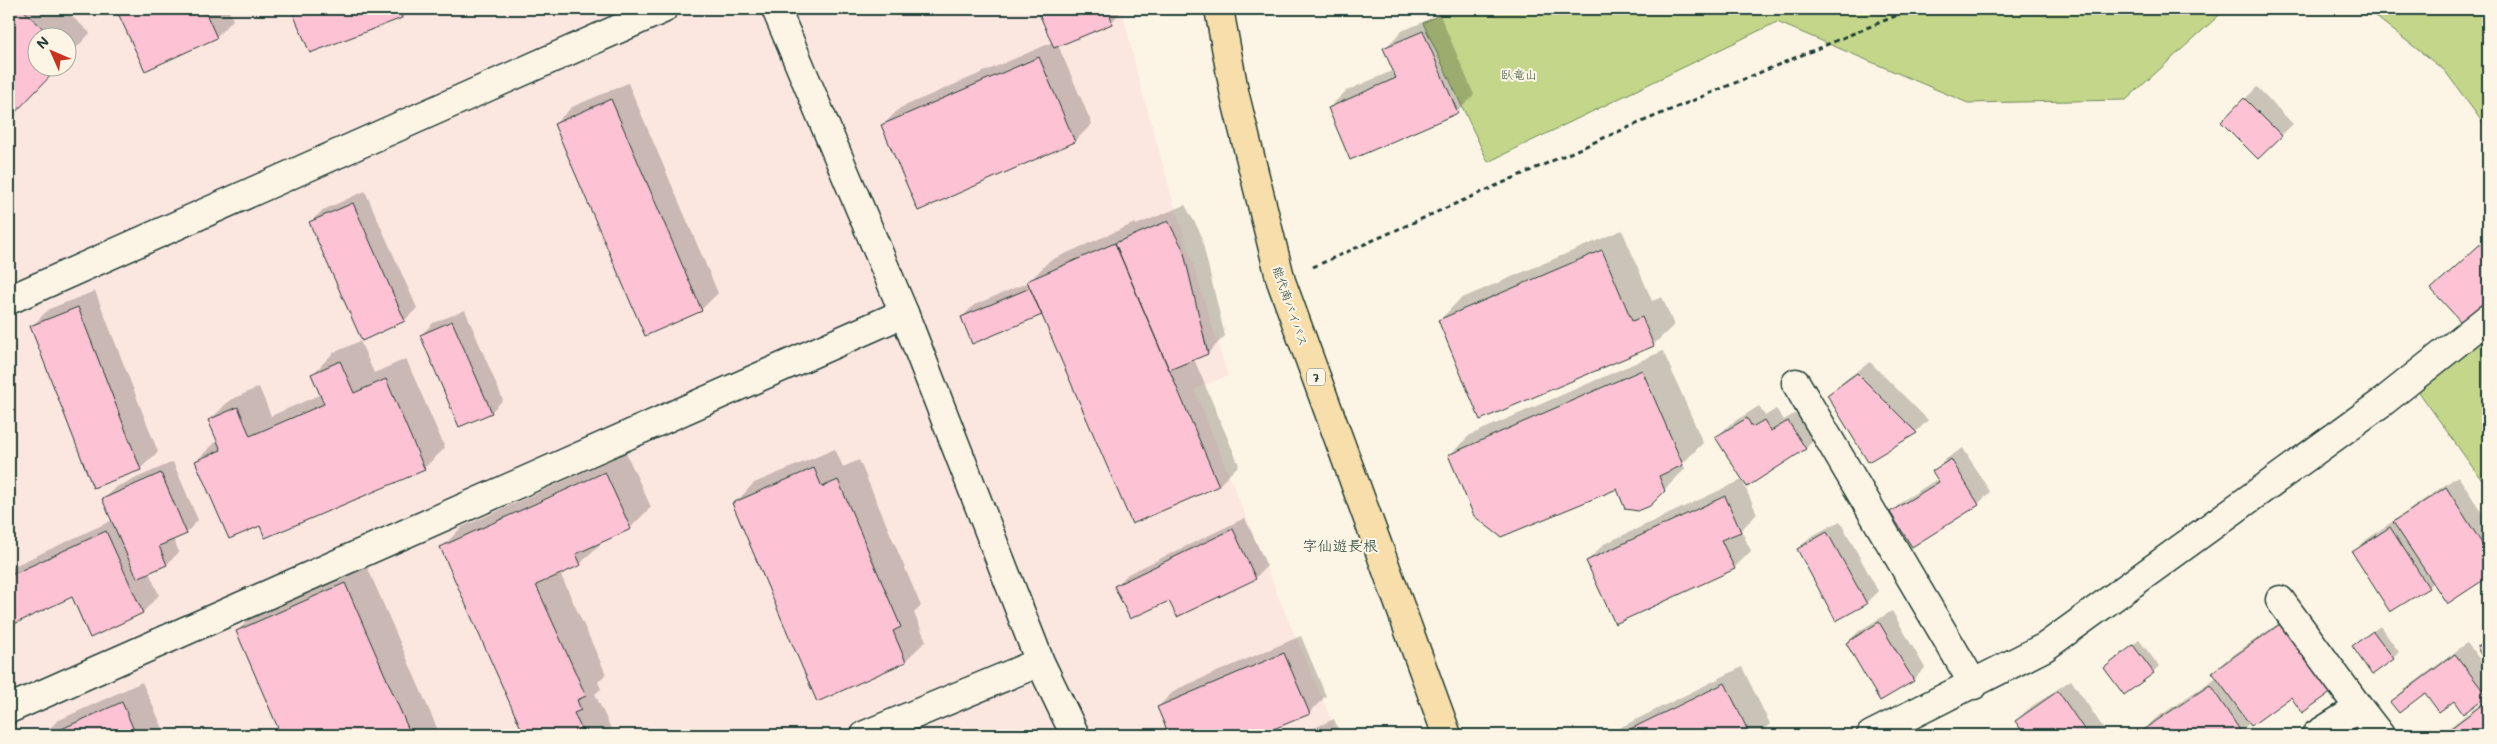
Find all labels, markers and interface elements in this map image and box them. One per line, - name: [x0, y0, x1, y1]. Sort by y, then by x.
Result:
- north arrow: [28, 28, 78, 78]
- text: N: [32, 32, 53, 53]
- park label: 臥竜山: [1501, 66, 1537, 82]
- street label: 能代南バイパス: [1270, 264, 1312, 348]
- road number: 7: [1307, 368, 1325, 386]
- district label: 字仙遊長根: [1302, 535, 1378, 555]

